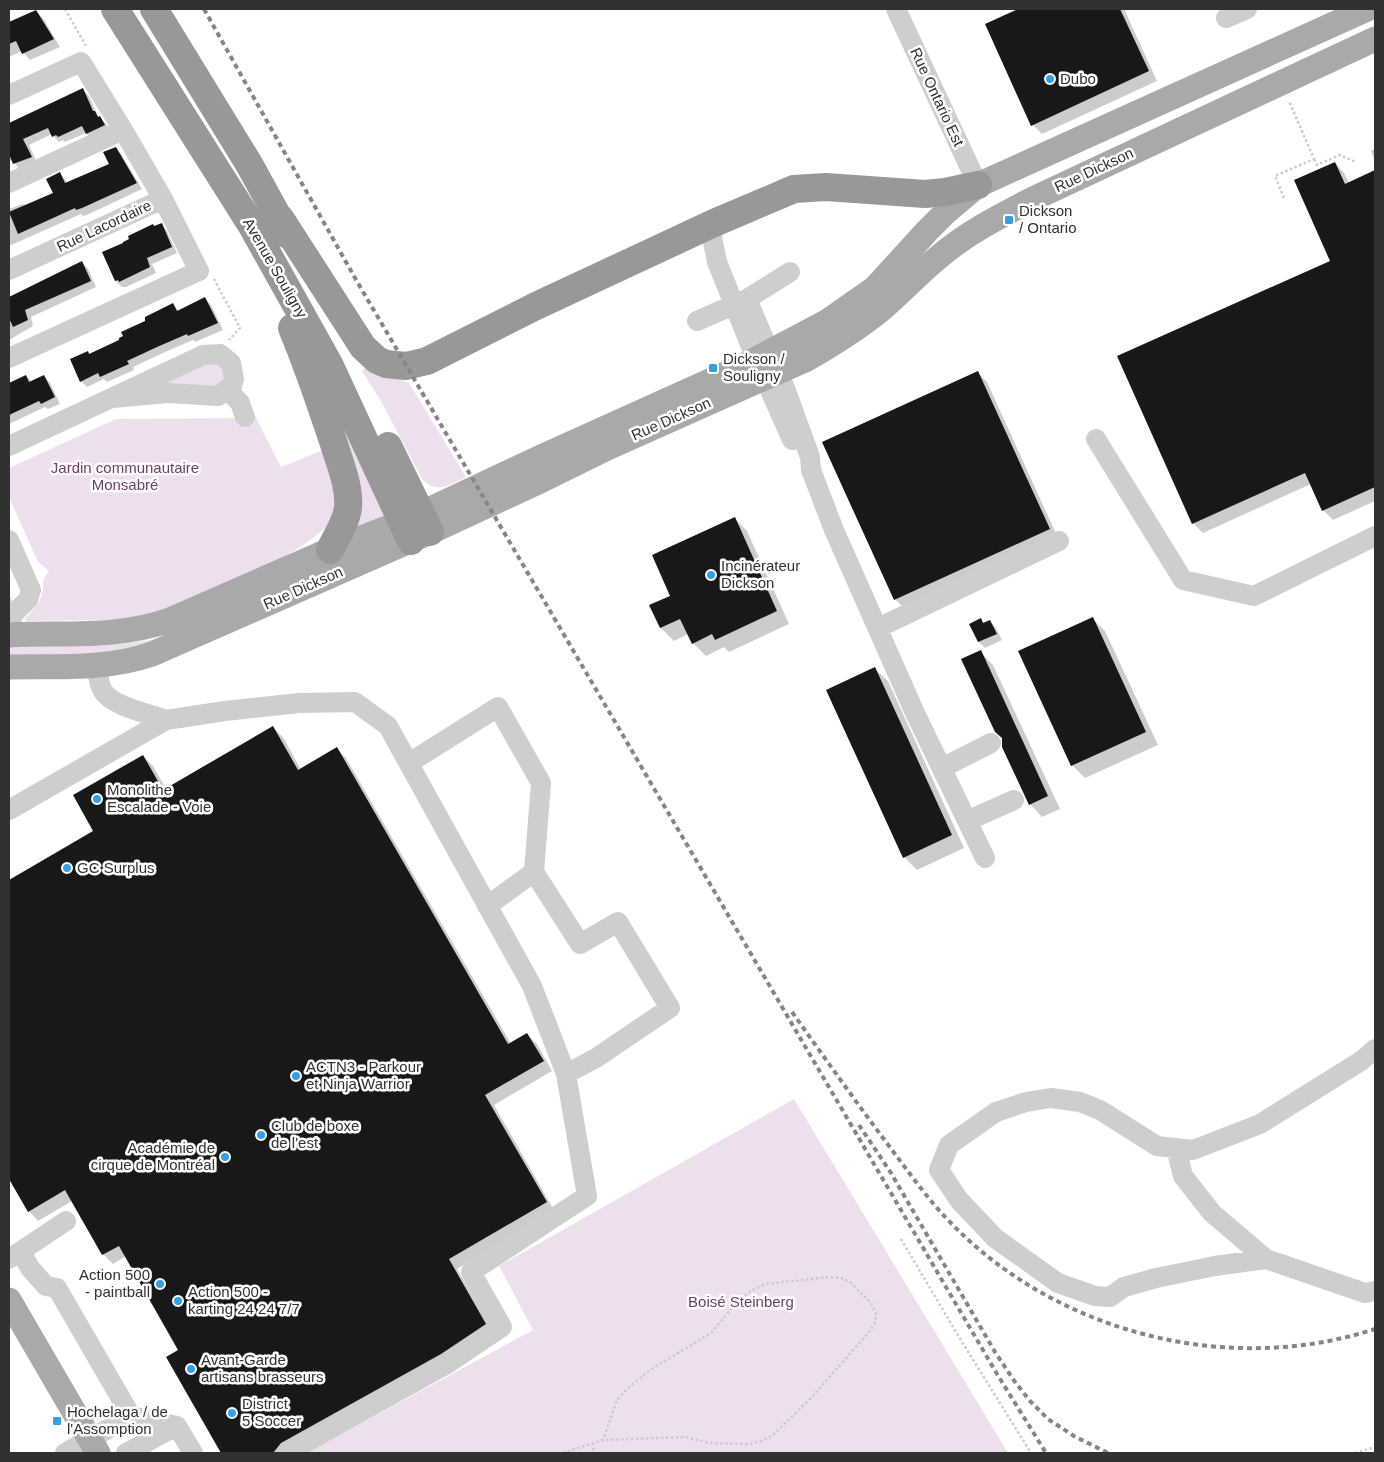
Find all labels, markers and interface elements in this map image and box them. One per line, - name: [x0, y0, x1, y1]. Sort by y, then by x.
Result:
- street label: Rue Ontario Est: [907, 45, 968, 149]
- place label: Dubo: [1060, 70, 1096, 87]
- marker: Dubo: [1044, 73, 1056, 85]
- street label: Rue Dickson: [1052, 144, 1136, 195]
- street label: Rue Lacordaire: [54, 196, 154, 255]
- place label: Dickson / Ontario: [1019, 202, 1077, 236]
- marker: Dickson / Ontario: [1003, 214, 1015, 226]
- street label: Avenue Souligny: [240, 215, 311, 321]
- place label: Dickson / Souligny: [723, 350, 786, 384]
- marker: Dickson / Souligny: [707, 362, 719, 374]
- street label: Rue Dickson: [628, 393, 713, 444]
- park label: Jardin communautaire Monsabré: [51, 459, 199, 493]
- place label: Incinérateur Dickson: [721, 557, 800, 591]
- street label: Rue Dickson: [260, 562, 345, 613]
- marker: Incinérateur Dickson: [705, 569, 717, 581]
- place label: Monolithe Escalade - Voie: [107, 781, 211, 815]
- marker: Monolithe Escalade - Voie: [91, 793, 103, 805]
- place label: GC Surplus: [77, 859, 155, 876]
- marker: GC Surplus: [61, 862, 73, 874]
- place label: ACTN3 - Parkour et Ninja Warrior: [306, 1058, 421, 1092]
- marker: ACTN3 - Parkour et Ninja Warrior: [290, 1070, 302, 1082]
- place label: Club de boxe de l'est: [271, 1117, 359, 1151]
- marker: Club de boxe de l'est: [255, 1129, 267, 1141]
- place label: Académie de cirque de Montréal: [91, 1139, 215, 1173]
- marker: Académie de cirque de Montréal: [219, 1151, 231, 1163]
- place label: Action 500 - paintball: [79, 1266, 150, 1300]
- marker: Action 500 - paintball: [154, 1278, 166, 1290]
- place label: Action 500 - karting 24 24 7/7: [188, 1283, 300, 1317]
- park label: Boisé Steinberg: [688, 1293, 794, 1310]
- marker: Action 500 - karting 24 24 7/7: [172, 1295, 184, 1307]
- place label: Avant-Garde artisans brasseurs: [201, 1351, 324, 1385]
- marker: Avant-Garde artisans brasseurs: [185, 1363, 197, 1375]
- place label: District 5 Soccer: [242, 1395, 301, 1429]
- place label: Hochelaga / de l'Assomption: [67, 1403, 168, 1437]
- marker: District 5 Soccer: [226, 1407, 238, 1419]
- marker: Hochelaga / de l'Assomption: [51, 1415, 63, 1427]

